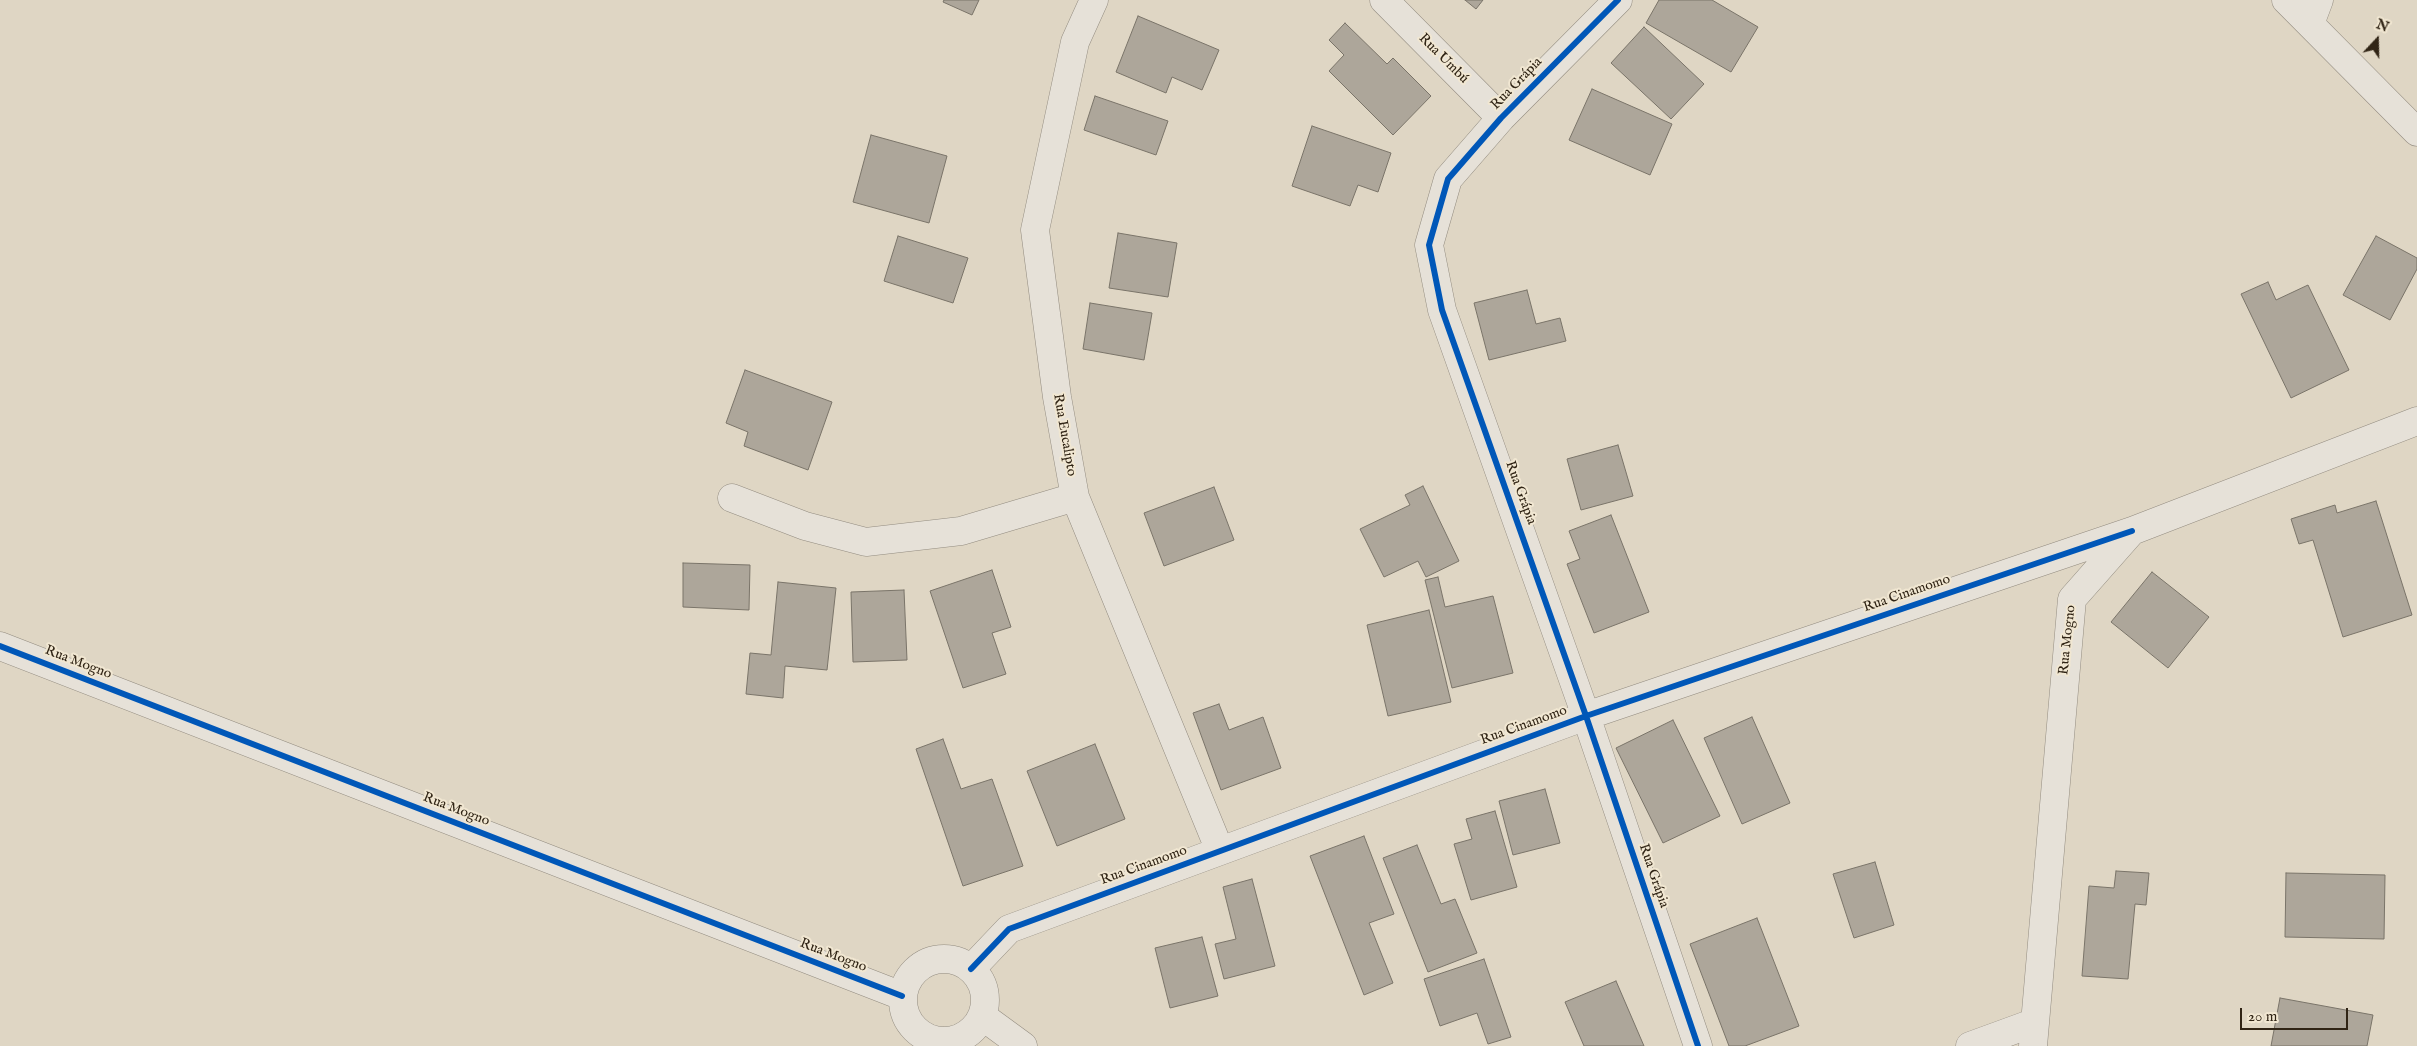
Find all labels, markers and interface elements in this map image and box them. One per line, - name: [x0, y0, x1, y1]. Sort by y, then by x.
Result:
- north arrow: [2352, 15, 2402, 65]
- text: N: [2373, 15, 2391, 37]
- street label: Rua Umbú: [1414, 30, 1472, 88]
- street label: Rua Grápia: [1488, 54, 1546, 114]
- street label: Rua Eucalipto: [1048, 392, 1080, 478]
- street label: Rua Grápia: [1501, 459, 1539, 527]
- street label: Rua Cinamomo: [1861, 571, 1953, 617]
- street label: Rua Mogno: [2056, 604, 2080, 676]
- street label: Rua Mogno: [42, 643, 114, 683]
- street label: Rua Cinamomo: [1478, 703, 1570, 749]
- street label: Rua Mogno: [420, 790, 492, 830]
- street label: Rua Grápia: [1634, 842, 1672, 910]
- street label: Rua Cinamomo: [1098, 843, 1190, 889]
- street label: Rua Mogno: [797, 936, 869, 976]
- scale bar: [2242, 998, 2350, 1030]
- text: 20 m: [2248, 1007, 2277, 1026]

